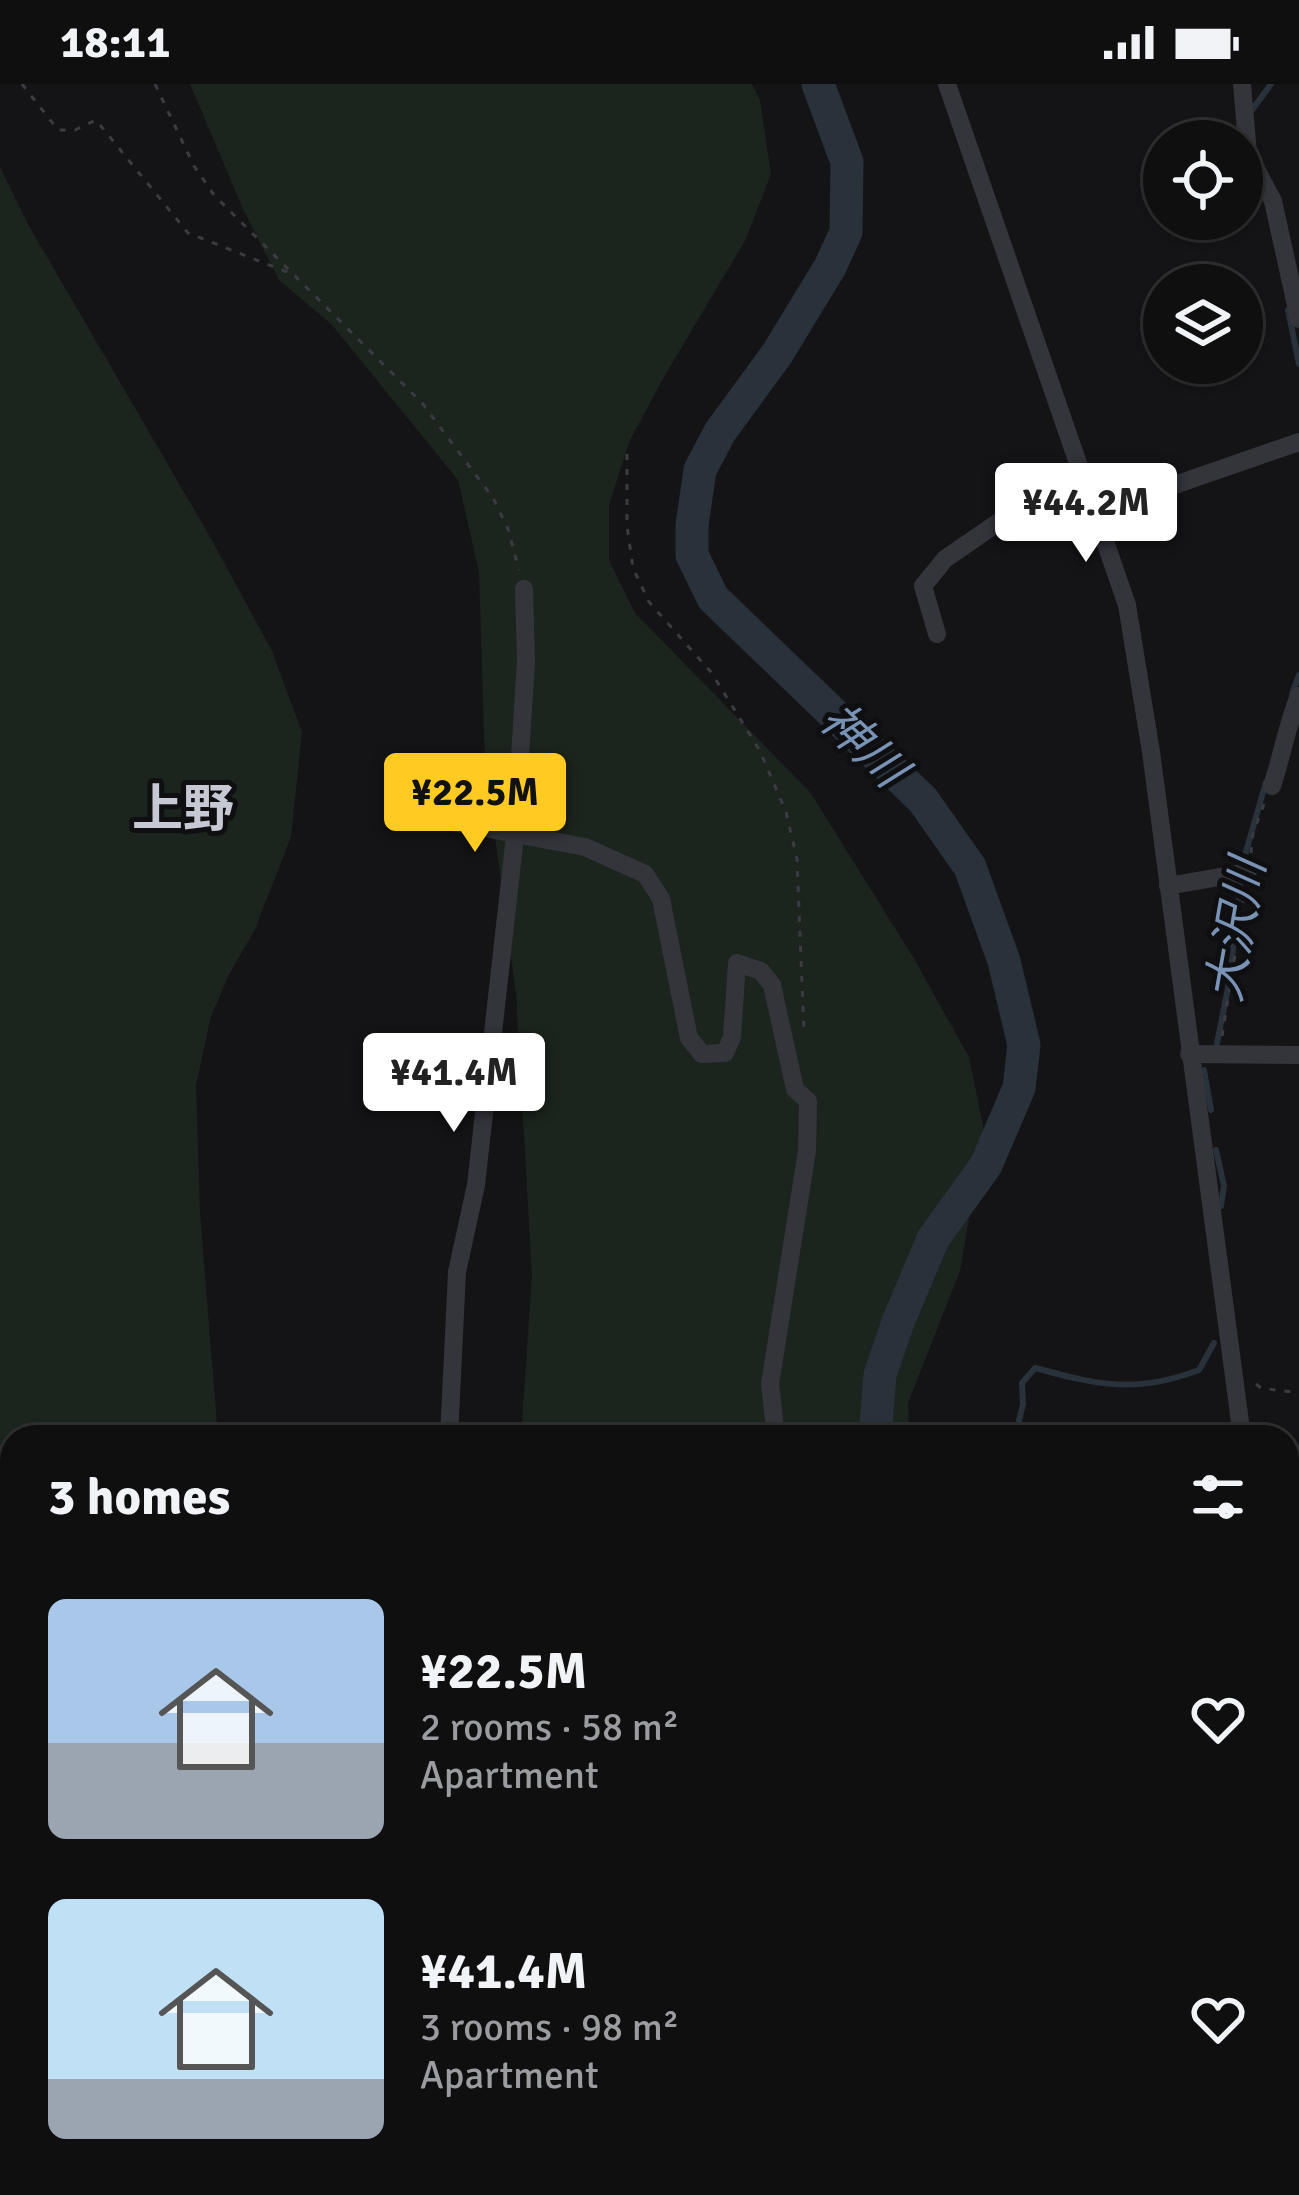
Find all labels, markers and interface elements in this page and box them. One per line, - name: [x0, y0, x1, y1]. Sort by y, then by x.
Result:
- text: 18:11: [60, 15, 170, 70]
- map controls: [1143, 120, 1263, 384]
- button: locate: [1143, 120, 1263, 240]
- button: layers: [1143, 264, 1263, 384]
- pin: ¥44.2M: [988, 463, 1184, 565]
- text: ¥44.2M: [1022, 478, 1150, 526]
- water label: 神川: [808, 691, 922, 803]
- pin: ¥22.5M: [377, 753, 573, 855]
- text: ¥22.5M: [411, 768, 539, 816]
- district label: 上野: [132, 778, 234, 841]
- water label: 大沢川: [1195, 849, 1279, 1006]
- pin: ¥41.4M: [356, 1033, 552, 1135]
- text: ¥41.4M: [390, 1048, 518, 1096]
- icon: filters: [1185, 1464, 1251, 1530]
- text: 3 homes: [48, 1466, 230, 1529]
- text: ¥22.5M: [420, 1640, 587, 1703]
- icon: home: [144, 1647, 288, 1791]
- icon: heart: [1185, 1686, 1251, 1752]
- text: 2 rooms · 58 m²: [420, 1703, 679, 1751]
- text: Apartment: [420, 1751, 599, 1799]
- text: ¥41.4M: [420, 1940, 587, 2003]
- icon: home: [144, 1947, 288, 2091]
- icon: heart: [1185, 1986, 1251, 2052]
- text: 3 rooms · 98 m²: [420, 2003, 679, 2051]
- text: Apartment: [420, 2051, 599, 2099]

